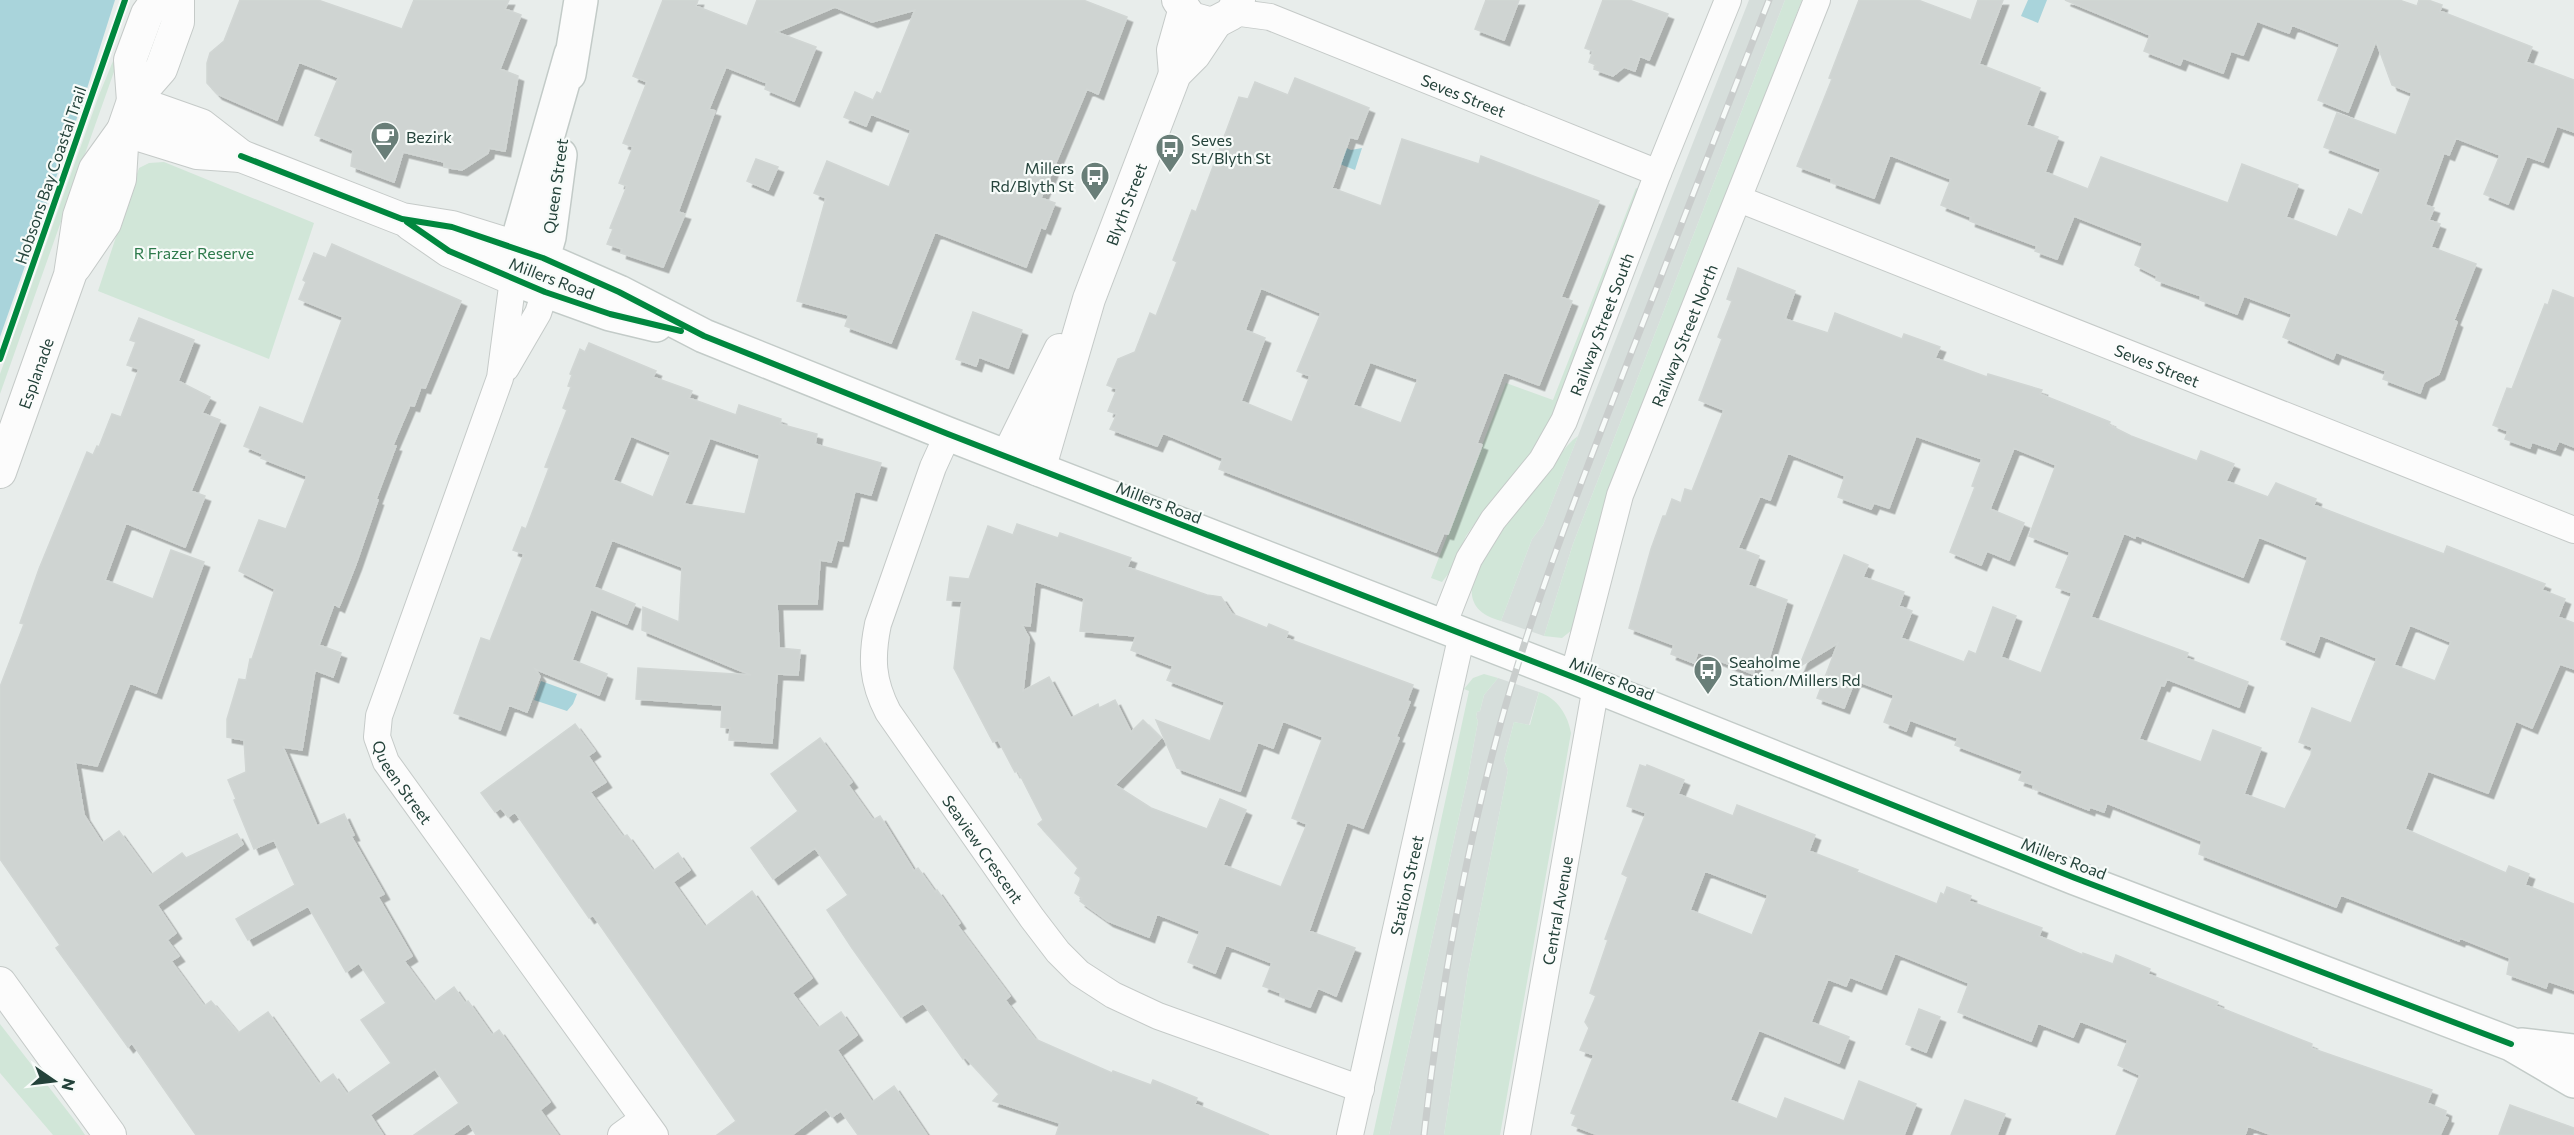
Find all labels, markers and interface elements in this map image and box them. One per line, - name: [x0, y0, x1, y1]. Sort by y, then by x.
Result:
- street label: Seves Street: [1418, 69, 1509, 121]
- street label: Hobsons Bay Coastal Trail: [11, 84, 89, 266]
- cafe icon: Bezirk: [369, 120, 401, 162]
- place label: Bezirk: [406, 127, 452, 146]
- place label: Seves St/Blyth St: [1191, 130, 1272, 167]
- bus stop icon: Seves St/Blyth St: [1154, 132, 1186, 174]
- street label: Queen Street: [539, 137, 571, 235]
- place label: Millers Rd/Blyth St: [990, 158, 1074, 195]
- bus stop icon: Millers Rd/Blyth St: [1079, 160, 1111, 202]
- street label: Blyth Street: [1101, 160, 1150, 248]
- park label: R Frazer Reserve: [134, 243, 254, 262]
- street label: Railway Street South: [1565, 250, 1637, 398]
- street label: Millers Road: [507, 253, 597, 303]
- street label: Railway Street North: [1647, 261, 1720, 409]
- street label: Esplanade: [14, 335, 56, 411]
- street label: Seves Street: [2112, 339, 2203, 390]
- street label: Millers Road: [1114, 477, 1204, 527]
- street label: Millers Road: [1567, 652, 1657, 704]
- place label: Seaholme Station/Millers Rd: [1729, 652, 1861, 689]
- bus stop icon: Seaholme Station/Millers Rd: [1692, 654, 1724, 696]
- street label: Queen Street: [369, 737, 437, 828]
- street label: Seaview Crescent: [939, 791, 1028, 907]
- street label: Station Street: [1385, 833, 1426, 937]
- street label: Millers Road: [2019, 833, 2109, 883]
- street label: Central Avenue: [1538, 854, 1575, 966]
- north arrow: [24, 1051, 84, 1111]
- text: N: [58, 1077, 80, 1093]

